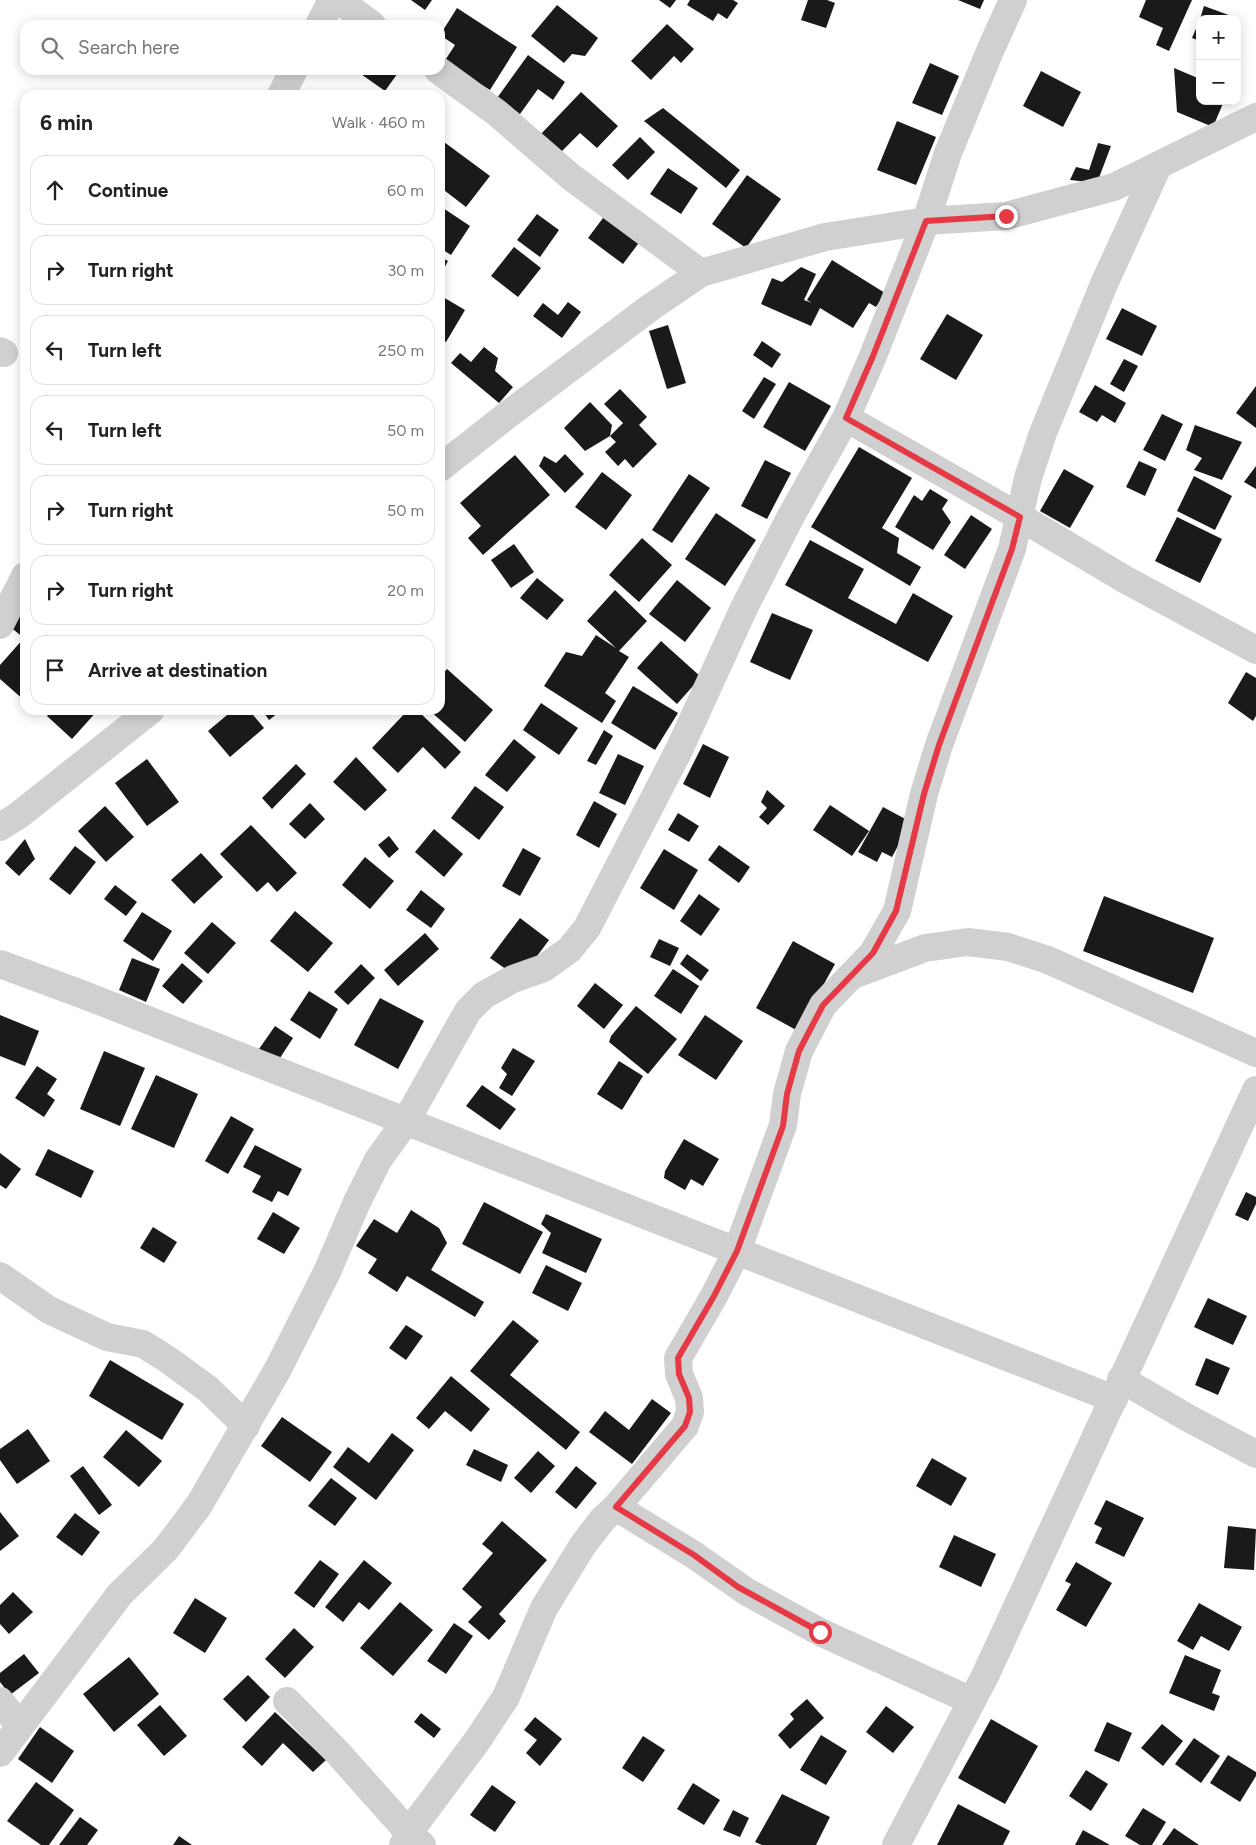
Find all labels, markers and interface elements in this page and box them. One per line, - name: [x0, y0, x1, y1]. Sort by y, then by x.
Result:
- map controls: [1196, 15, 1241, 105]
- button: +: [1196, 15, 1241, 60]
- search box: [20, 20, 445, 75]
- icon: search: [38, 34, 66, 62]
- text: Search here: [78, 36, 180, 59]
- button: −: [1196, 60, 1241, 105]
- text: 6 min: [40, 110, 93, 135]
- text: Walk · 460 m: [332, 113, 425, 132]
- icon: ahead: [41, 176, 69, 204]
- text: Continue: [88, 179, 168, 202]
- text: 60 m: [387, 181, 424, 200]
- route end: [995, 205, 1018, 228]
- icon: right: [41, 256, 69, 284]
- text: Turn right: [88, 259, 174, 282]
- text: 30 m: [387, 261, 424, 280]
- icon: left: [41, 336, 69, 364]
- text: Turn left: [88, 339, 162, 362]
- text: 250 m: [378, 341, 424, 360]
- icon: left: [41, 416, 69, 444]
- text: Turn left: [88, 419, 162, 442]
- text: 50 m: [387, 421, 424, 440]
- icon: right: [41, 496, 69, 524]
- text: Turn right: [88, 499, 174, 522]
- text: 50 m: [387, 501, 424, 520]
- icon: right: [41, 576, 69, 604]
- text: Turn right: [88, 579, 174, 602]
- text: 20 m: [387, 581, 424, 600]
- icon: arrive: [41, 656, 69, 684]
- text: Arrive at destination: [88, 659, 267, 682]
- route start: [809, 1621, 832, 1644]

